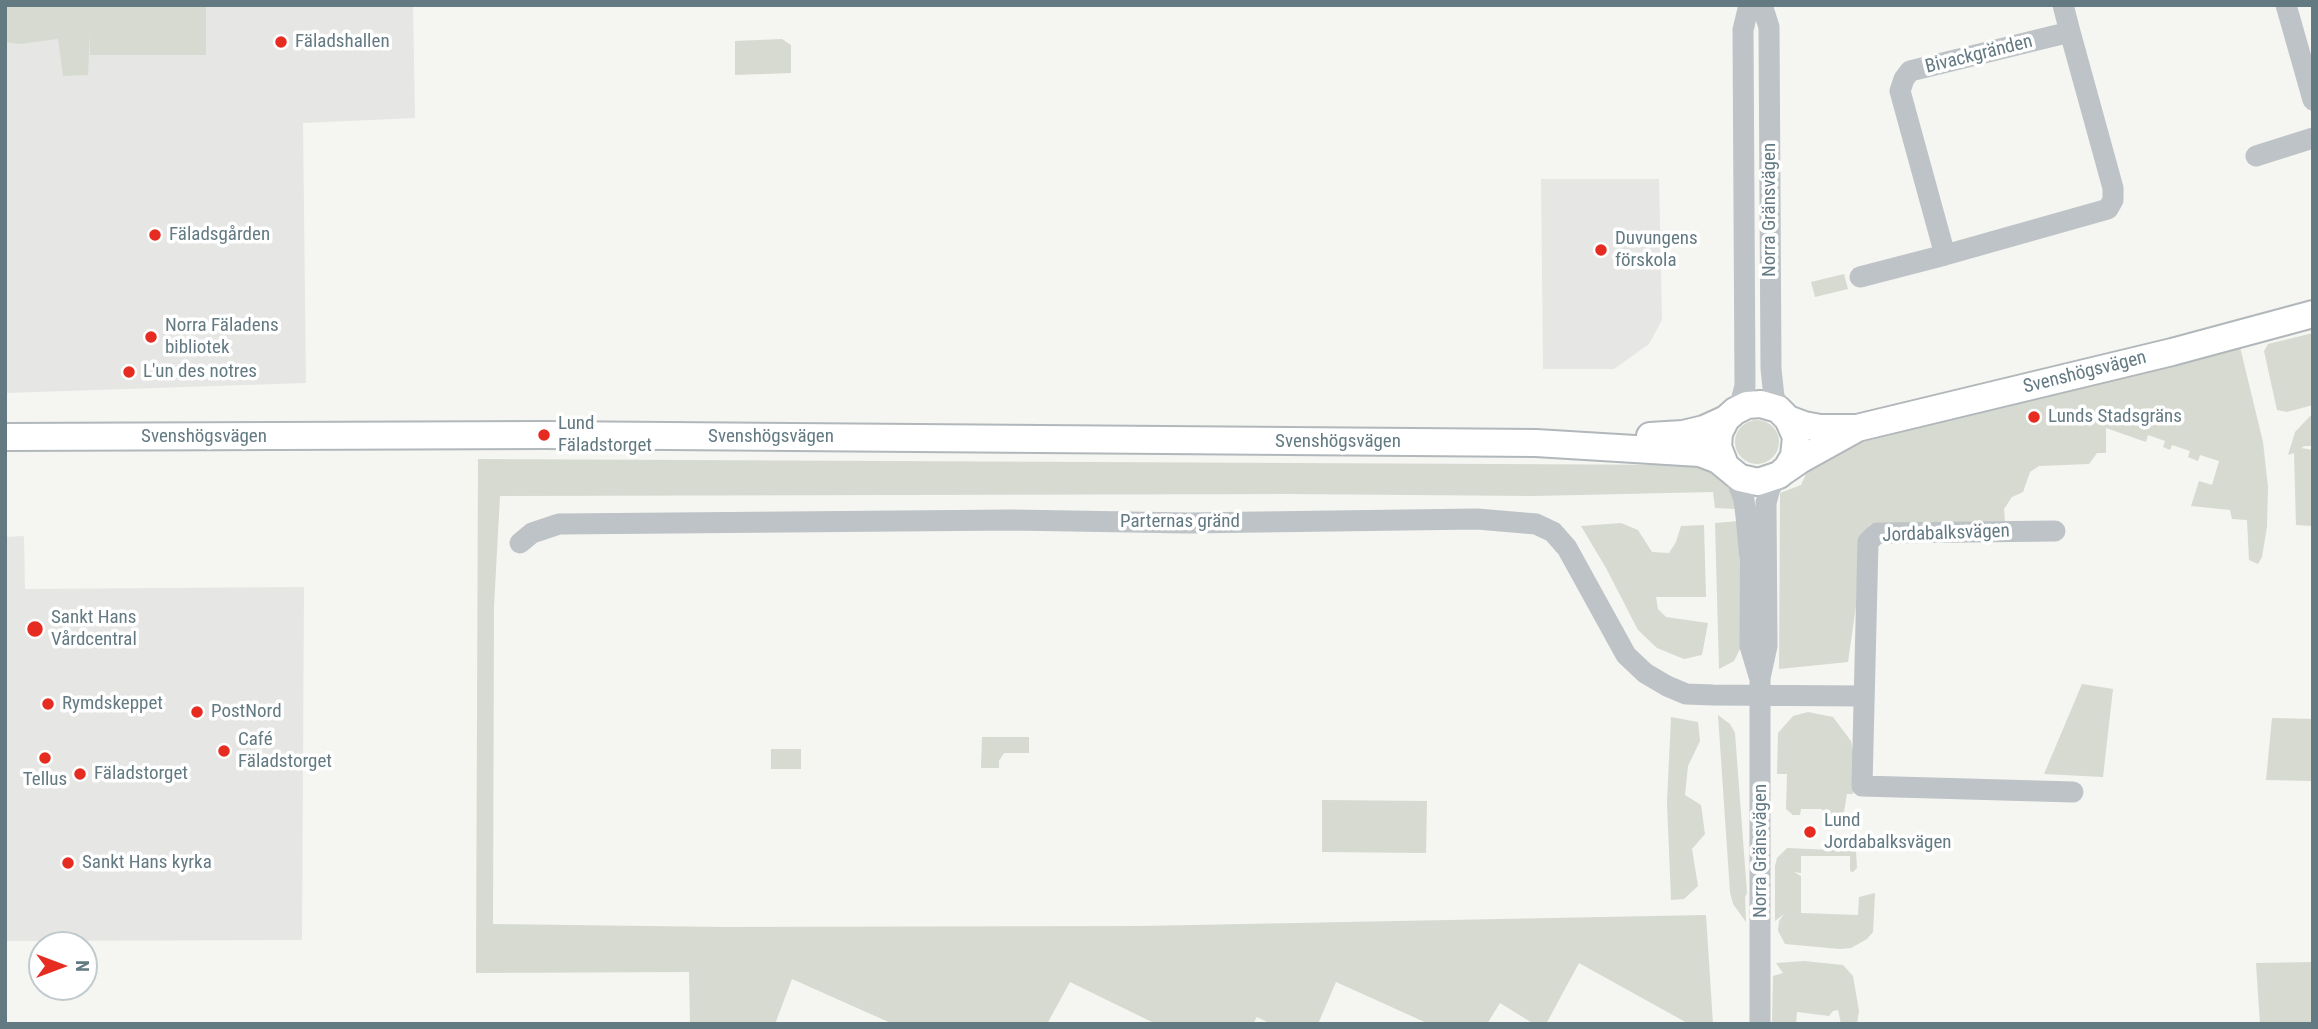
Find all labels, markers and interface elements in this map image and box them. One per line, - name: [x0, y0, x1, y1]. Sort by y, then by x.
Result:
- place label: Fäladshallen: [295, 31, 390, 53]
- street label: Bivackgränden: [1923, 31, 2035, 79]
- marker: Fäladshallen: [273, 34, 289, 50]
- street label: Norra Gränsvägen: [1759, 143, 1781, 277]
- place label: Fäladsgården: [169, 224, 270, 246]
- marker: Fäladsgården: [147, 227, 163, 243]
- place label: Duvungens förskola: [1615, 228, 1698, 272]
- marker: Duvungens förskola: [1593, 242, 1609, 258]
- place label: Norra Fäladens bibliotek: [165, 315, 279, 359]
- marker: Norra Fäladens bibliotek: [143, 329, 159, 345]
- street label: Svenshögsvägen: [2021, 347, 2149, 399]
- place label: L'un des notres: [143, 361, 257, 383]
- marker: L'un des notres: [121, 364, 137, 380]
- place label: Lunds Stadsgräns: [2048, 406, 2182, 428]
- marker: Lunds Stadsgräns: [2026, 409, 2042, 425]
- place label: Lund Fäladstorget: [558, 413, 652, 457]
- street label: Svenshögsvägen: [141, 426, 267, 448]
- street label: Svenshögsvägen: [708, 426, 834, 448]
- marker: Lund Fäladstorget: [536, 427, 552, 443]
- street label: Svenshögsvägen: [1275, 431, 1401, 453]
- street label: Parternas gränd: [1120, 511, 1240, 533]
- street label: Jordabalksvägen: [1882, 520, 2010, 548]
- place label: Sankt Hans Vårdcentral: [51, 607, 137, 651]
- marker: Sankt Hans Vårdcentral: [25, 619, 45, 639]
- place label: Rymdskeppet: [62, 693, 163, 715]
- marker: Rymdskeppet: [40, 696, 56, 712]
- place label: PostNord: [211, 701, 282, 723]
- marker: PostNord: [189, 704, 205, 720]
- place label: Café Fäladstorget: [238, 729, 332, 773]
- marker: Café Fäladstorget: [216, 743, 232, 759]
- marker: Tellus: [37, 750, 53, 766]
- place label: Fäladstorget: [94, 763, 188, 785]
- marker: Fäladstorget: [72, 766, 88, 782]
- place label: Tellus: [23, 769, 67, 791]
- street label: Norra Gränsvägen: [1750, 784, 1772, 918]
- place label: Lund Jordabalksvägen: [1824, 810, 1951, 854]
- marker: Lund Jordabalksvägen: [1802, 824, 1818, 840]
- place label: Sankt Hans kyrka: [82, 852, 212, 874]
- marker: Sankt Hans kyrka: [60, 855, 76, 871]
- north arrow: [28, 931, 98, 1001]
- text: N: [71, 960, 94, 972]

